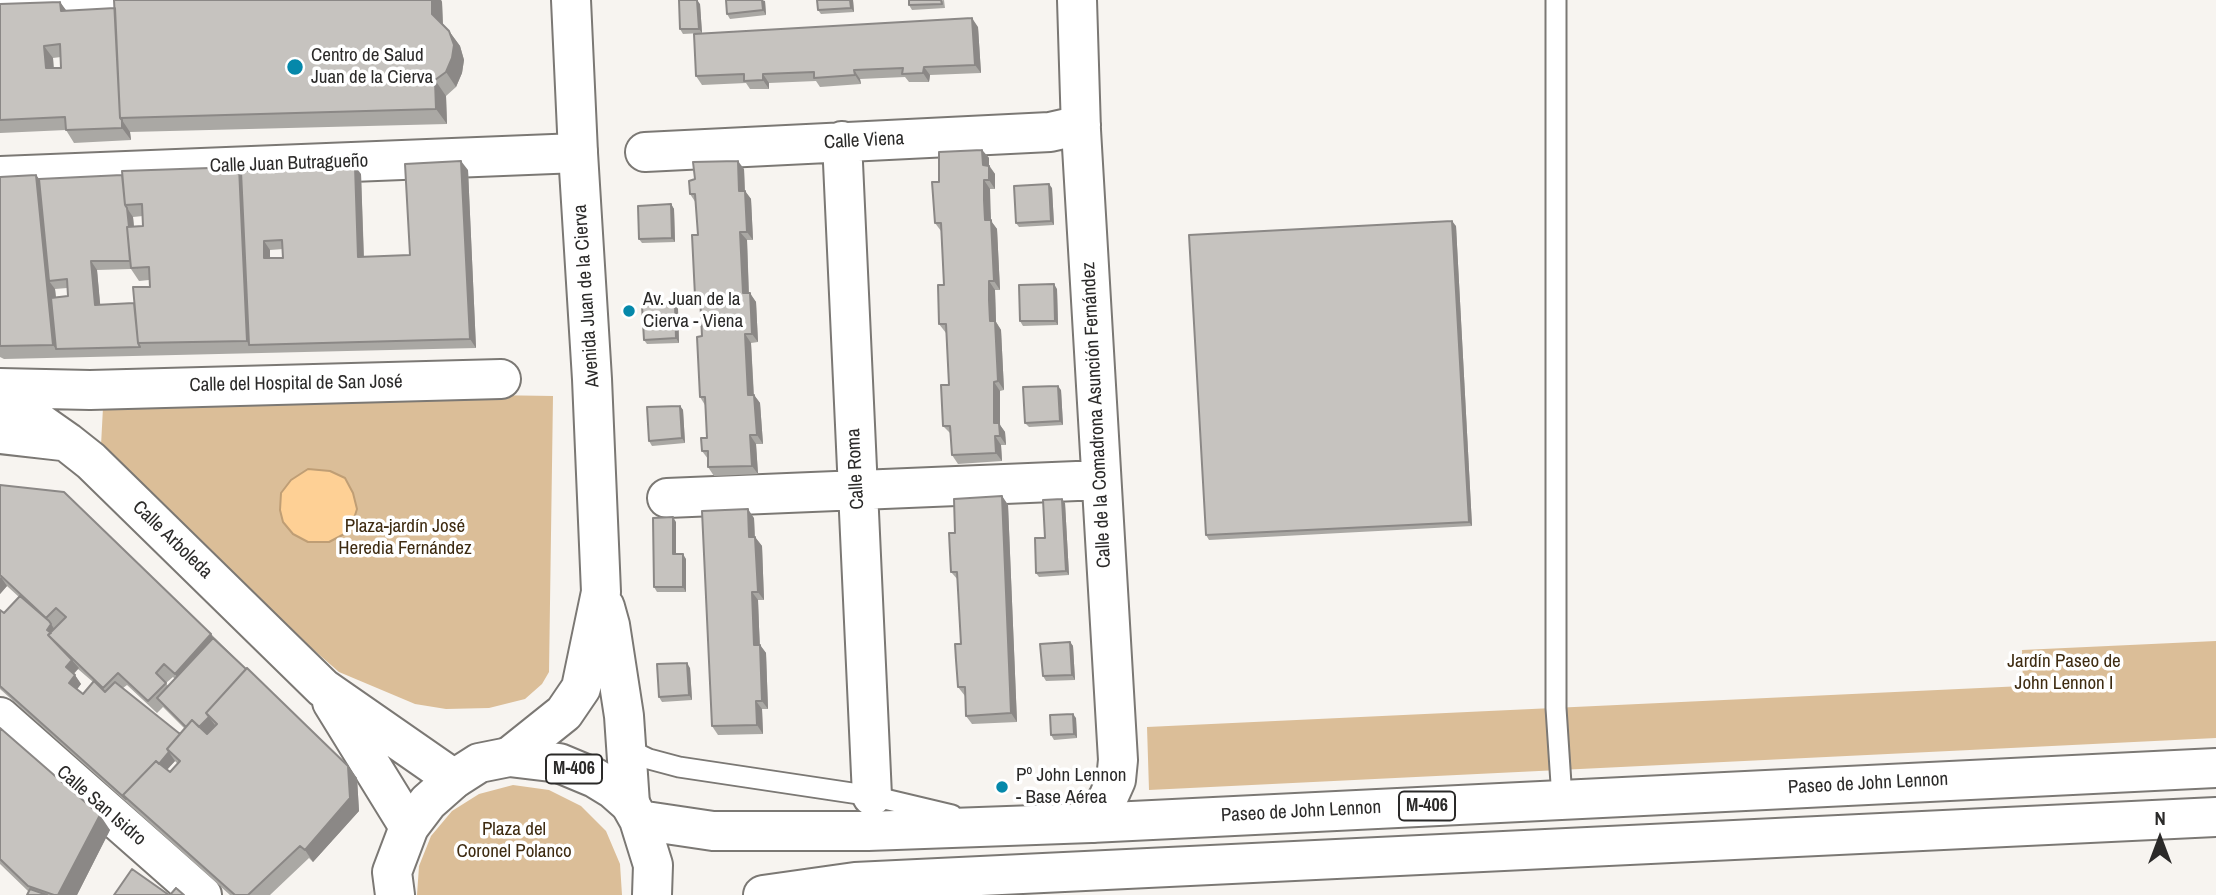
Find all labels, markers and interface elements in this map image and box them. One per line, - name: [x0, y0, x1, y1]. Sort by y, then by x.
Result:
- place label: Centro de Salud Juan de la Cierva: [311, 45, 433, 89]
- marker: Centro de Salud Juan de la Cierva: [285, 57, 305, 77]
- street label: Calle Viena: [823, 128, 905, 154]
- street label: Calle Juan Butragueño: [209, 150, 369, 178]
- street label: Avenida Juan de la Cierva: [569, 204, 605, 388]
- street label: Calle de la Comadrona Asunción Fernández: [1078, 261, 1116, 569]
- place label: Av. Juan de la Cierva - Viena: [643, 289, 743, 333]
- marker: Av. Juan de la Cierva - Viena: [621, 303, 637, 319]
- street label: Calle del Hospital de San José: [189, 371, 403, 397]
- street label: Calle Roma: [842, 428, 870, 510]
- street label: Calle Arboleda: [127, 496, 217, 584]
- park label: Plaza-jardín José Heredia Fernández: [338, 516, 472, 560]
- park label: Jardín Paseo de John Lennon I: [2007, 651, 2121, 695]
- road number: M-406: [546, 754, 602, 784]
- street label: Calle San Isidro: [52, 761, 150, 851]
- place label: Pº John Lennon - Base Aérea: [1016, 765, 1127, 809]
- street label: Paseo de John Lennon: [1787, 768, 1949, 800]
- marker: Pº John Lennon - Base Aérea: [994, 779, 1010, 795]
- road number: M-406: [1399, 792, 1455, 820]
- street label: Paseo de John Lennon: [1220, 796, 1382, 828]
- north arrow: [2125, 804, 2195, 874]
- text: N: [2154, 805, 2166, 831]
- park label: Plaza del Coronel Polanco: [456, 819, 572, 863]

